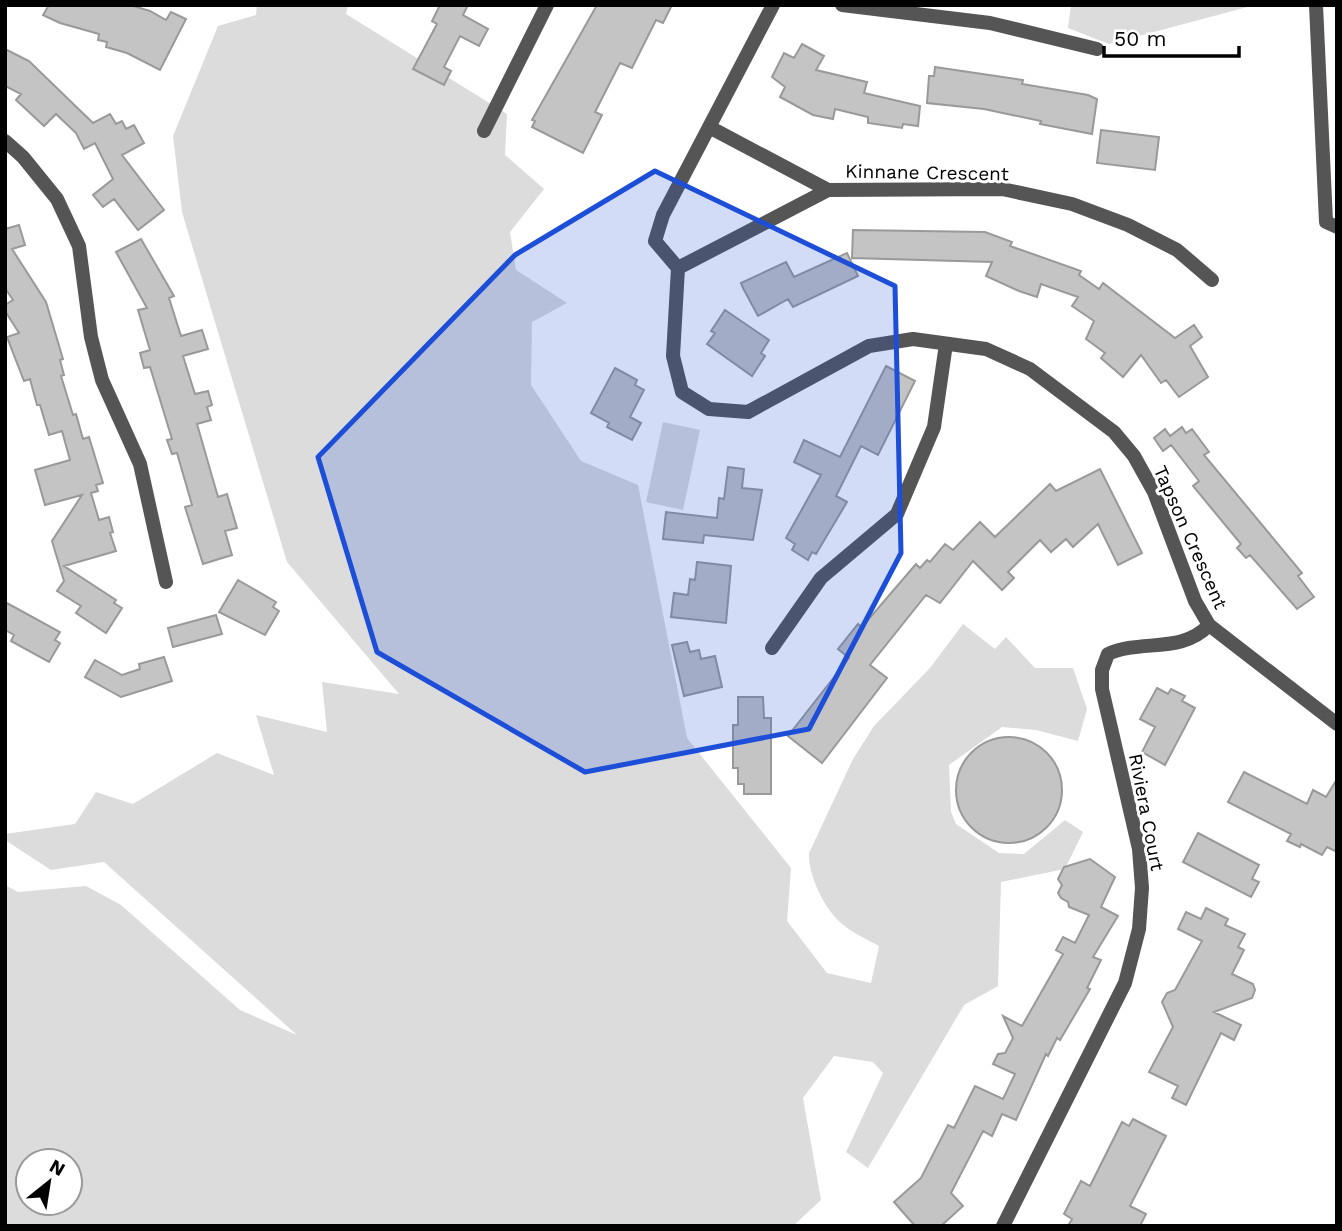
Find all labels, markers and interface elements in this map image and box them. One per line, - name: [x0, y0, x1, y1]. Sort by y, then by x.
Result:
- scale bar: [1104, 14, 1239, 58]
- text: 50 m: [1114, 26, 1166, 51]
- street label: Kinnane Crescent: [845, 160, 1009, 185]
- street label: Tapson Crescent: [1149, 462, 1232, 612]
- street label: Riviera Court: [1124, 751, 1169, 873]
- north arrow: [14, 1147, 84, 1217]
- text: N: [45, 1154, 69, 1181]

